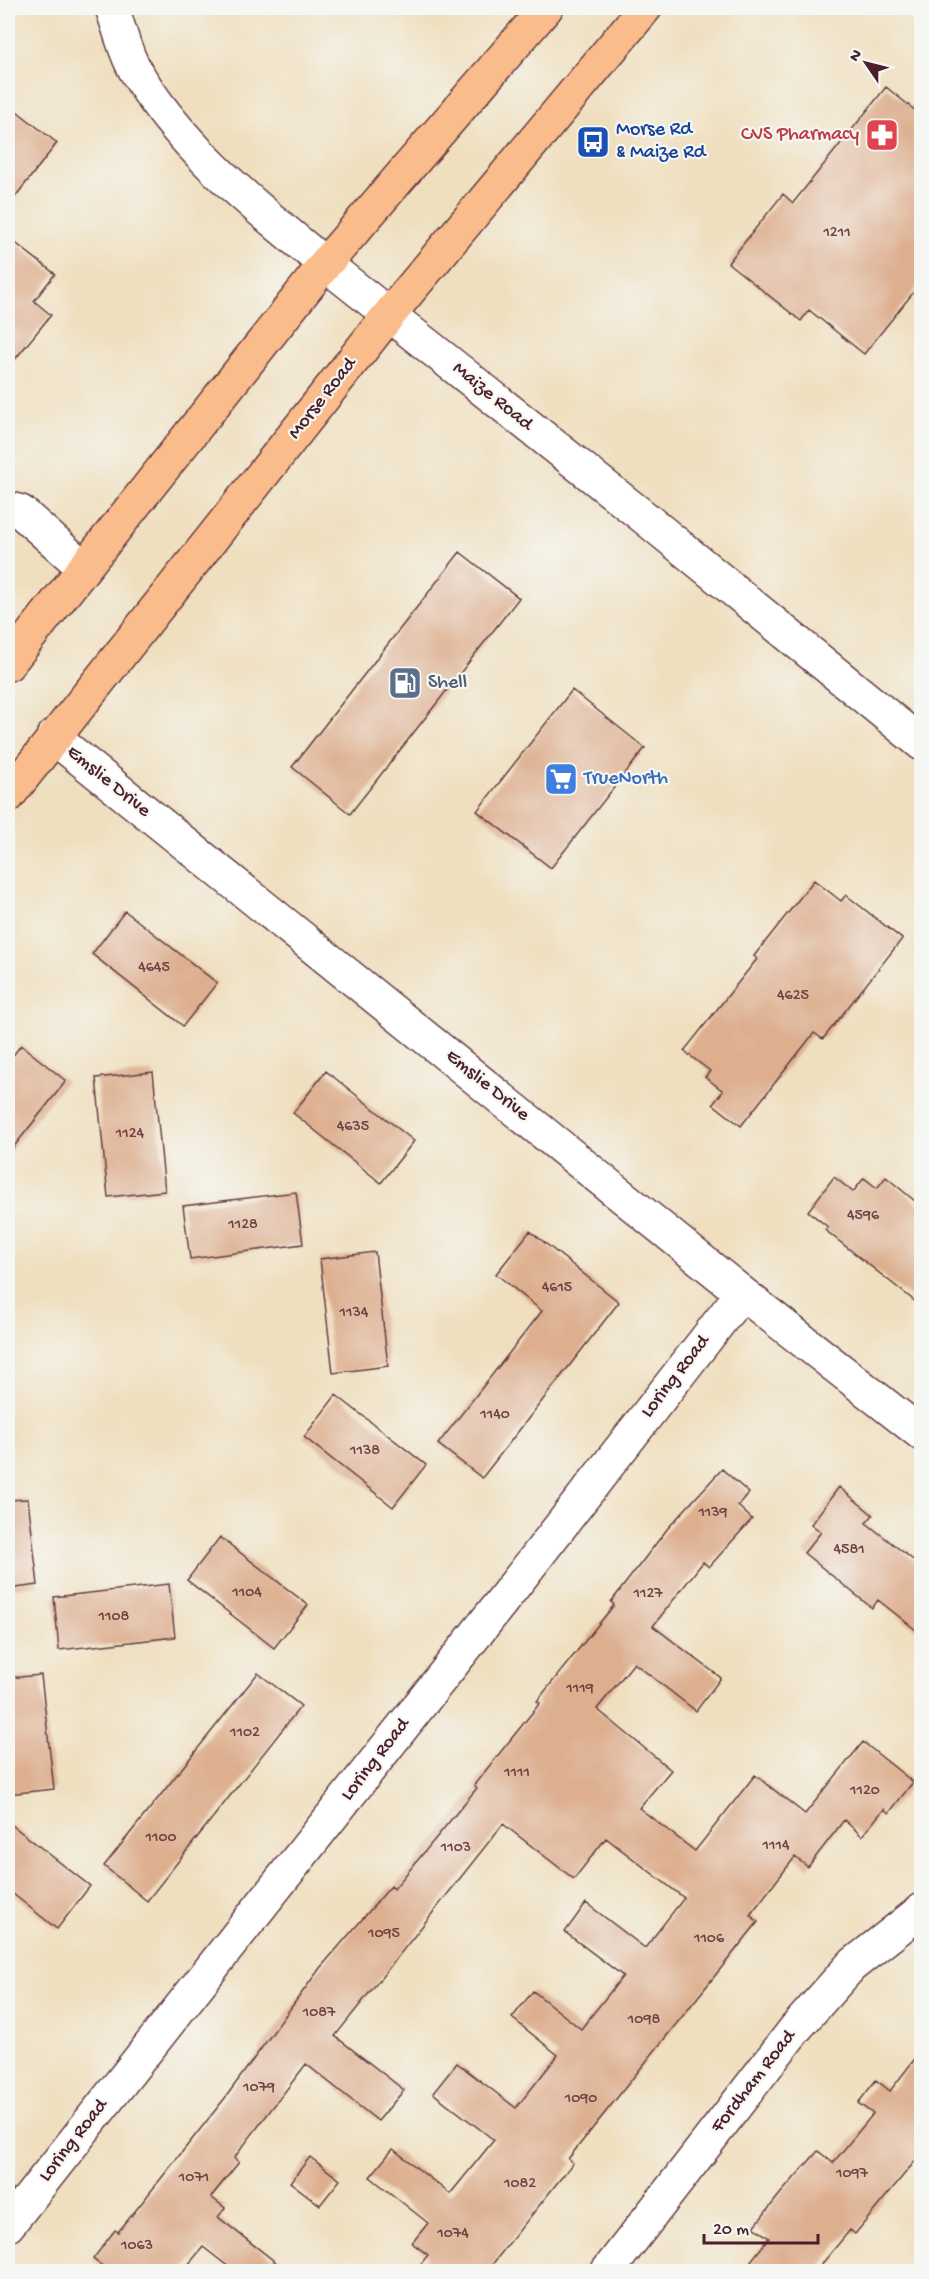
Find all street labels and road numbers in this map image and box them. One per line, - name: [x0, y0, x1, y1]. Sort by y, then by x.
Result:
- street label: Morse Road: [284, 352, 363, 444]
- street label: Maize Road: [447, 358, 539, 438]
- street label: Emslie Drive: [61, 741, 155, 823]
- street label: Emslie Drive: [440, 1045, 534, 1127]
- street label: Loring Road: [637, 1329, 717, 1423]
- street label: Loring Road: [337, 1712, 417, 1806]
- street label: Fordham Road: [706, 2024, 803, 2139]
- street label: Loring Road: [35, 2093, 115, 2187]

